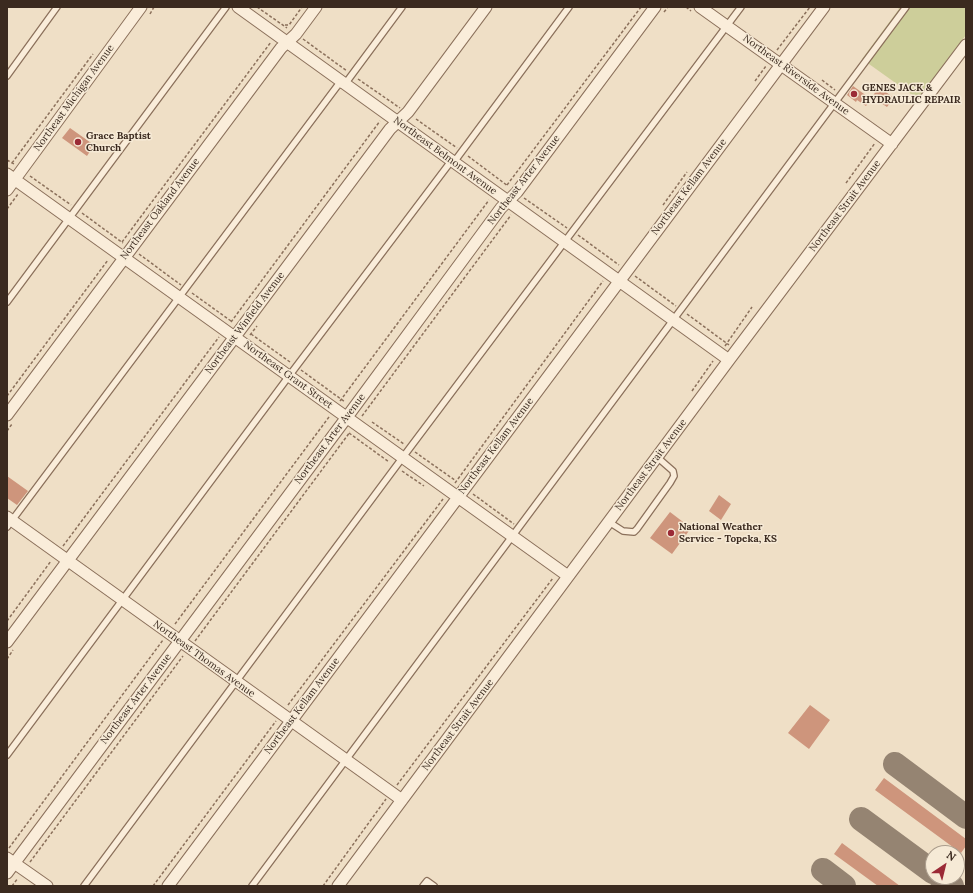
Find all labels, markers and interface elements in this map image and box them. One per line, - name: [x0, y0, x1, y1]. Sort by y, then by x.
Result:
- street label: Northeast Riverside Avenue: [740, 32, 852, 118]
- street label: Northeast Michigan Avenue: [31, 42, 117, 154]
- place label: GENES JACK & HYDRAULIC REPAIR: [862, 82, 961, 106]
- marker: GENES JACK & HYDRAULIC REPAIR: [849, 89, 859, 99]
- street label: Northeast Belmont Avenue: [391, 114, 499, 198]
- place label: Grace Baptist Church: [86, 130, 151, 154]
- street label: Northeast Arter Avenue: [485, 133, 563, 227]
- street label: Northeast Kellam Avenue: [649, 136, 729, 238]
- marker: Grace Baptist Church: [73, 137, 83, 147]
- street label: Northeast Oakland Avenue: [118, 156, 202, 262]
- street label: Northeast Strait Avenue: [807, 158, 883, 254]
- street label: Northeast Winfield Avenue: [203, 270, 287, 376]
- street label: Northeast Grant Street: [241, 339, 335, 411]
- street label: Northeast Arter Avenue: [292, 391, 368, 487]
- street label: Northeast Kellam Avenue: [456, 395, 536, 497]
- street label: Northeast Strait Avenue: [613, 417, 689, 513]
- place label: National Weather Service - Topeka, KS: [679, 521, 777, 544]
- marker: National Weather Service - Topeka, KS: [666, 528, 676, 538]
- street label: Northeast Thomas Avenue: [151, 618, 257, 700]
- street label: Northeast Arter Avenue: [98, 651, 174, 747]
- street label: Northeast Kellam Avenue: [262, 655, 342, 757]
- street label: Northeast Strait Avenue: [420, 677, 496, 773]
- north arrow: [925, 845, 965, 885]
- text: N: [944, 848, 959, 864]

